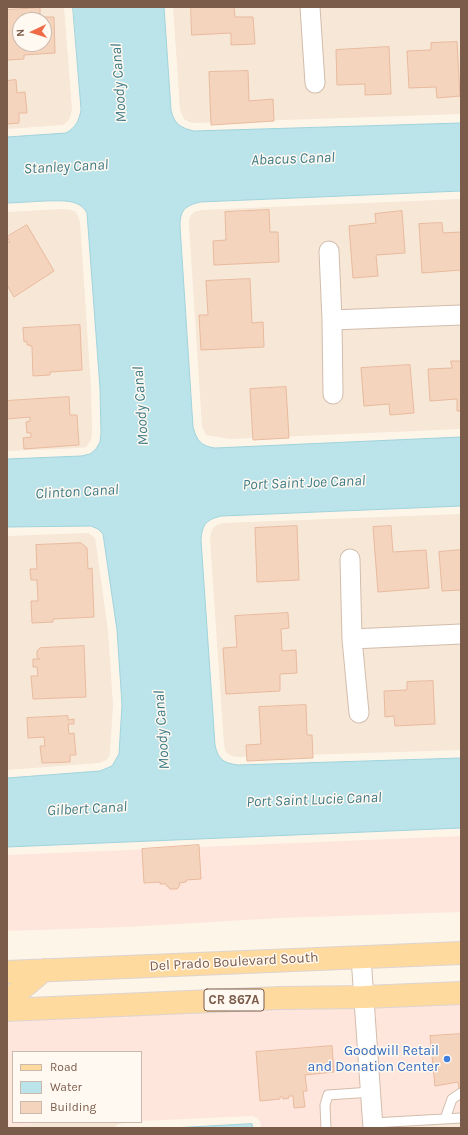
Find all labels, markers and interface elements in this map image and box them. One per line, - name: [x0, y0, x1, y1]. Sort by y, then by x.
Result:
- north arrow: [12, 12, 52, 52]
- text: N: [14, 28, 27, 37]
- water label: Moody Canal: [107, 43, 131, 123]
- water label: Abacus Canal: [251, 149, 335, 169]
- water label: Stanley Canal: [23, 156, 109, 178]
- water label: Moody Canal: [129, 366, 153, 446]
- water label: Port Saint Joe Canal: [242, 472, 366, 494]
- water label: Clinton Canal: [35, 481, 119, 503]
- water label: Moody Canal: [150, 690, 174, 770]
- water label: Port Saint Lucie Canal: [246, 789, 382, 811]
- water label: Gilbert Canal: [47, 798, 127, 820]
- street label: Del Prado Boulevard South: [149, 949, 319, 975]
- road number: CR 867A: [204, 989, 264, 1011]
- place label: Goodwill Retail and Donation Center: [308, 1043, 439, 1076]
- legend: [12, 1051, 142, 1123]
- marker: Goodwill Retail and Donation Center: [442, 1054, 452, 1064]
- text: Road: [50, 1060, 78, 1074]
- text: Water: [50, 1080, 82, 1094]
- text: Building: [50, 1100, 96, 1114]

